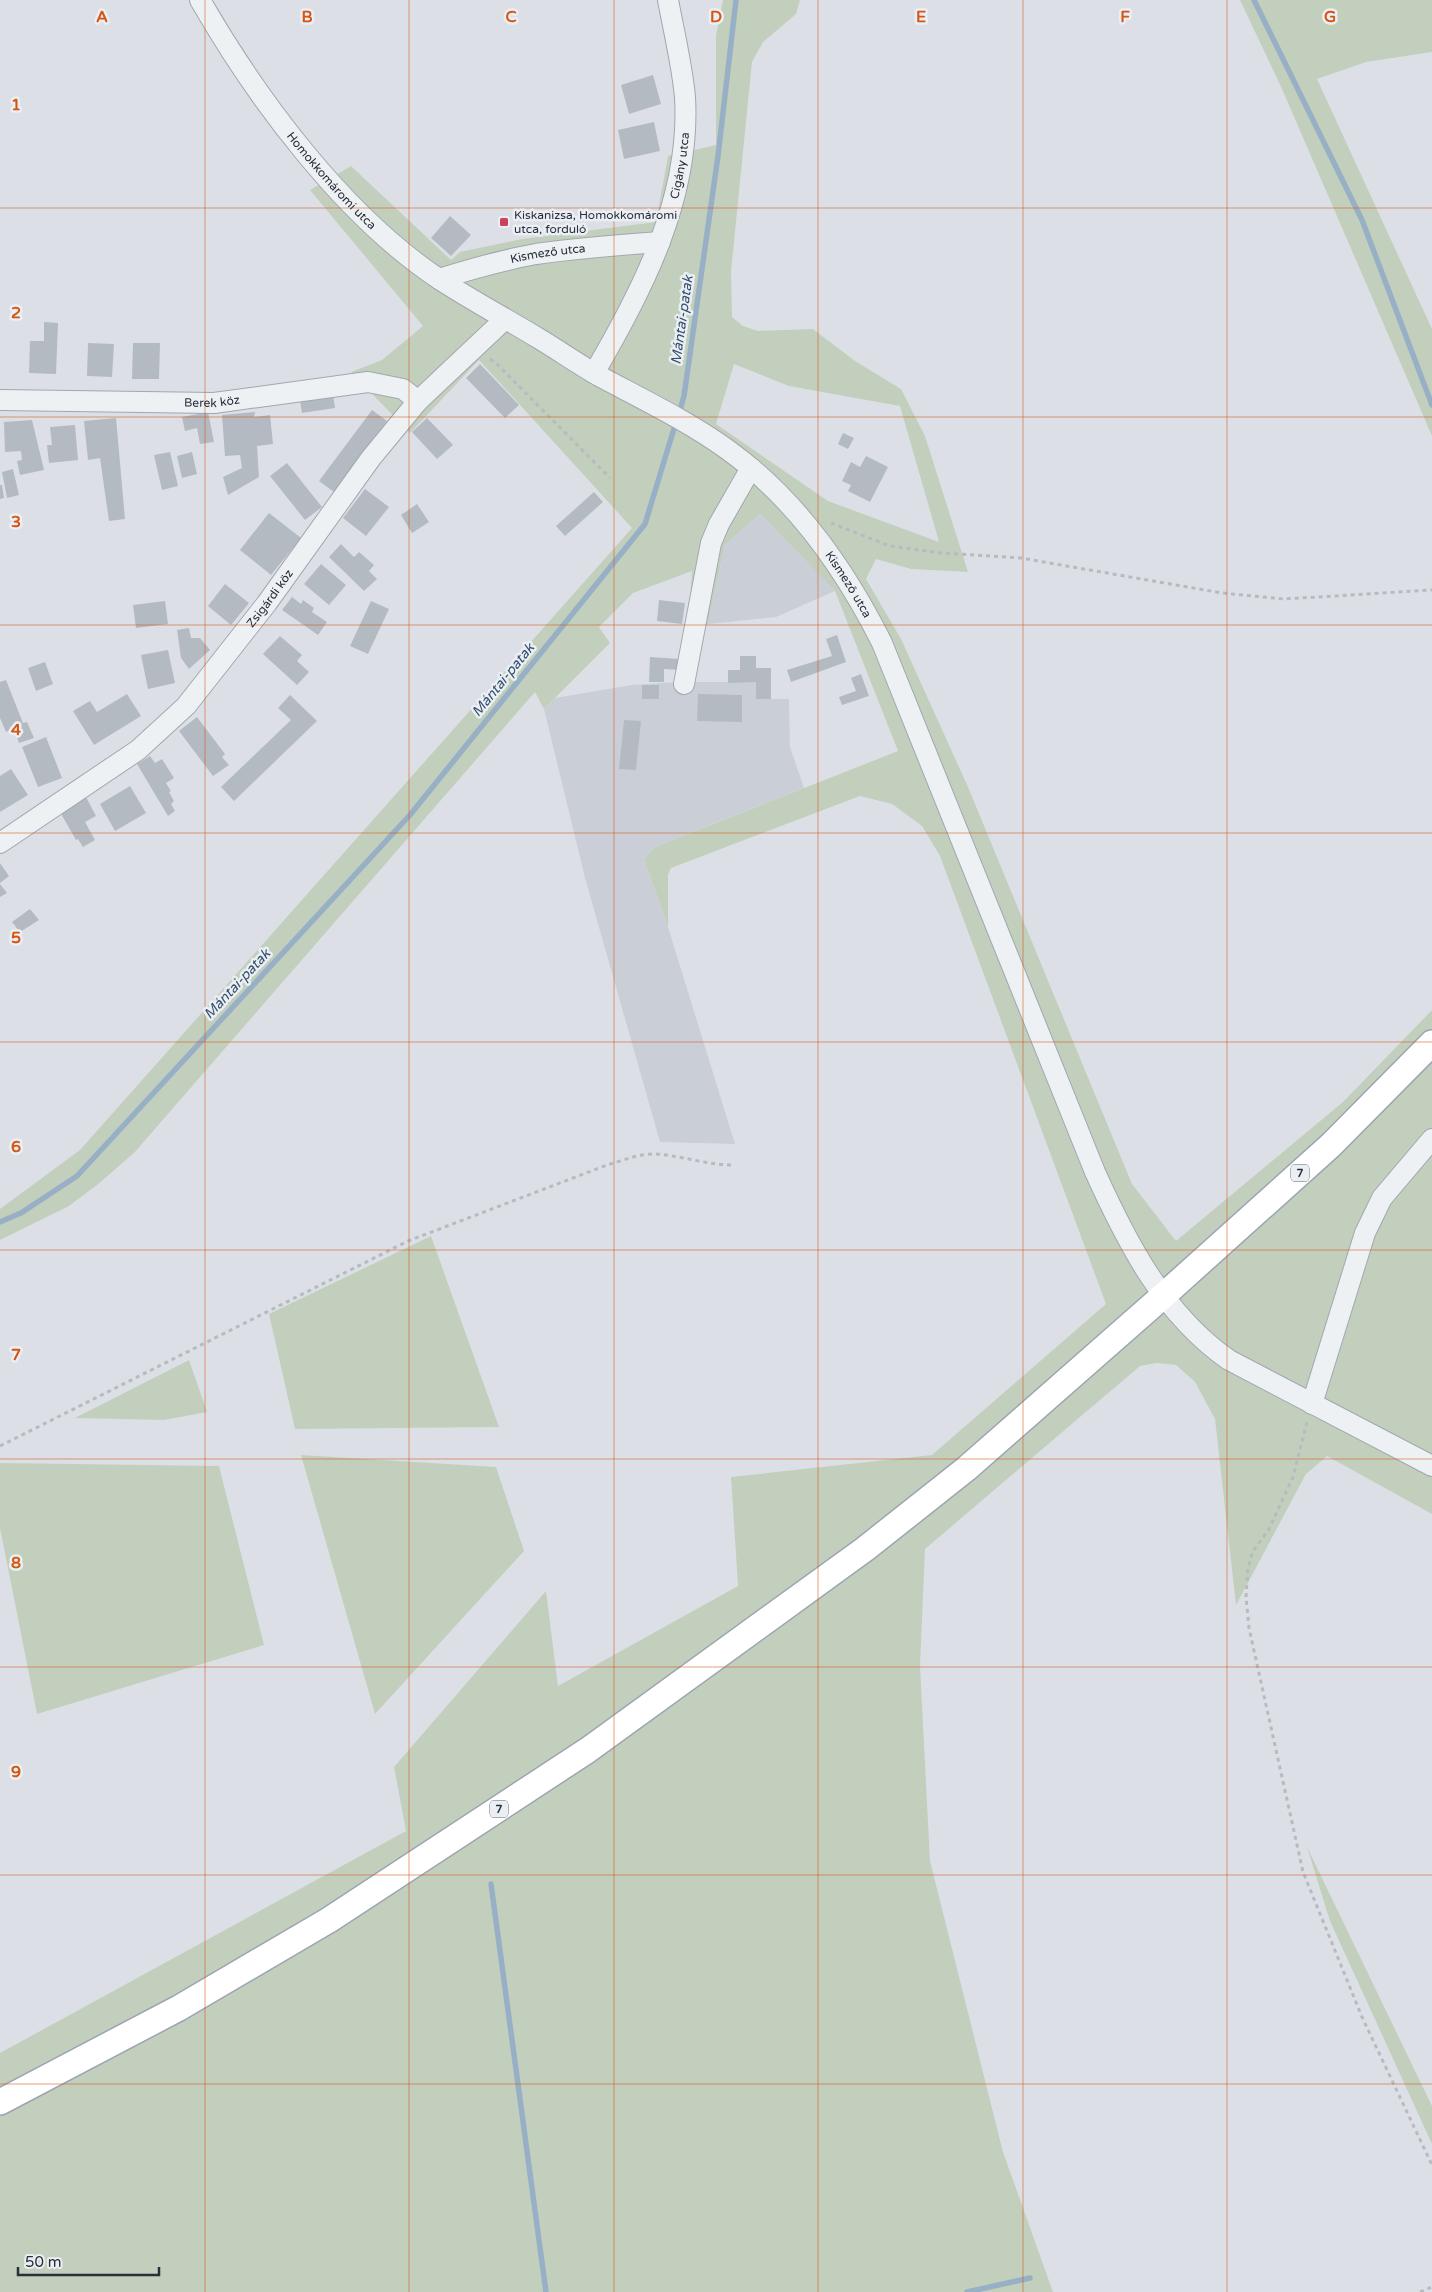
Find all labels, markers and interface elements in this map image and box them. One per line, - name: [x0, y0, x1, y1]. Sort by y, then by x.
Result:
- text: A: [96, 7, 108, 27]
- text: B: [301, 7, 313, 27]
- text: C: [505, 7, 517, 27]
- text: D: [710, 7, 722, 27]
- text: E: [916, 7, 926, 27]
- text: F: [1120, 7, 1130, 27]
- text: G: [1324, 7, 1336, 27]
- text: 1: [11, 95, 21, 115]
- street label: Homokkomáromi utca: [284, 129, 379, 232]
- street label: Cigány utca: [667, 132, 692, 200]
- place label: Kiskanizsa, Homokkomáromi utca, forduló: [514, 208, 677, 236]
- marker: Kiskanizsa, Homokkomáromi utca, forduló: [498, 216, 510, 228]
- street label: Kismező utca: [509, 241, 586, 266]
- water label: Mántai-patak: [667, 273, 697, 366]
- text: 2: [11, 303, 21, 323]
- street label: Berek köz: [184, 393, 241, 410]
- text: 3: [11, 512, 21, 532]
- street label: Kismező utca: [822, 548, 874, 620]
- street label: Zsigárdi köz: [244, 567, 296, 630]
- water label: Mántai-patak: [468, 639, 539, 720]
- text: 4: [11, 720, 21, 740]
- text: 5: [11, 928, 21, 948]
- water label: Mántai-patak: [200, 944, 275, 1023]
- text: 6: [11, 1137, 21, 1157]
- road number: 7: [1291, 1164, 1309, 1182]
- text: 7: [11, 1345, 21, 1365]
- text: 8: [11, 1553, 21, 1573]
- text: 9: [11, 1762, 21, 1782]
- road number: 7: [490, 1800, 508, 1818]
- scale bar: [18, 2244, 159, 2276]
- text: 50 m: [25, 2253, 62, 2271]

